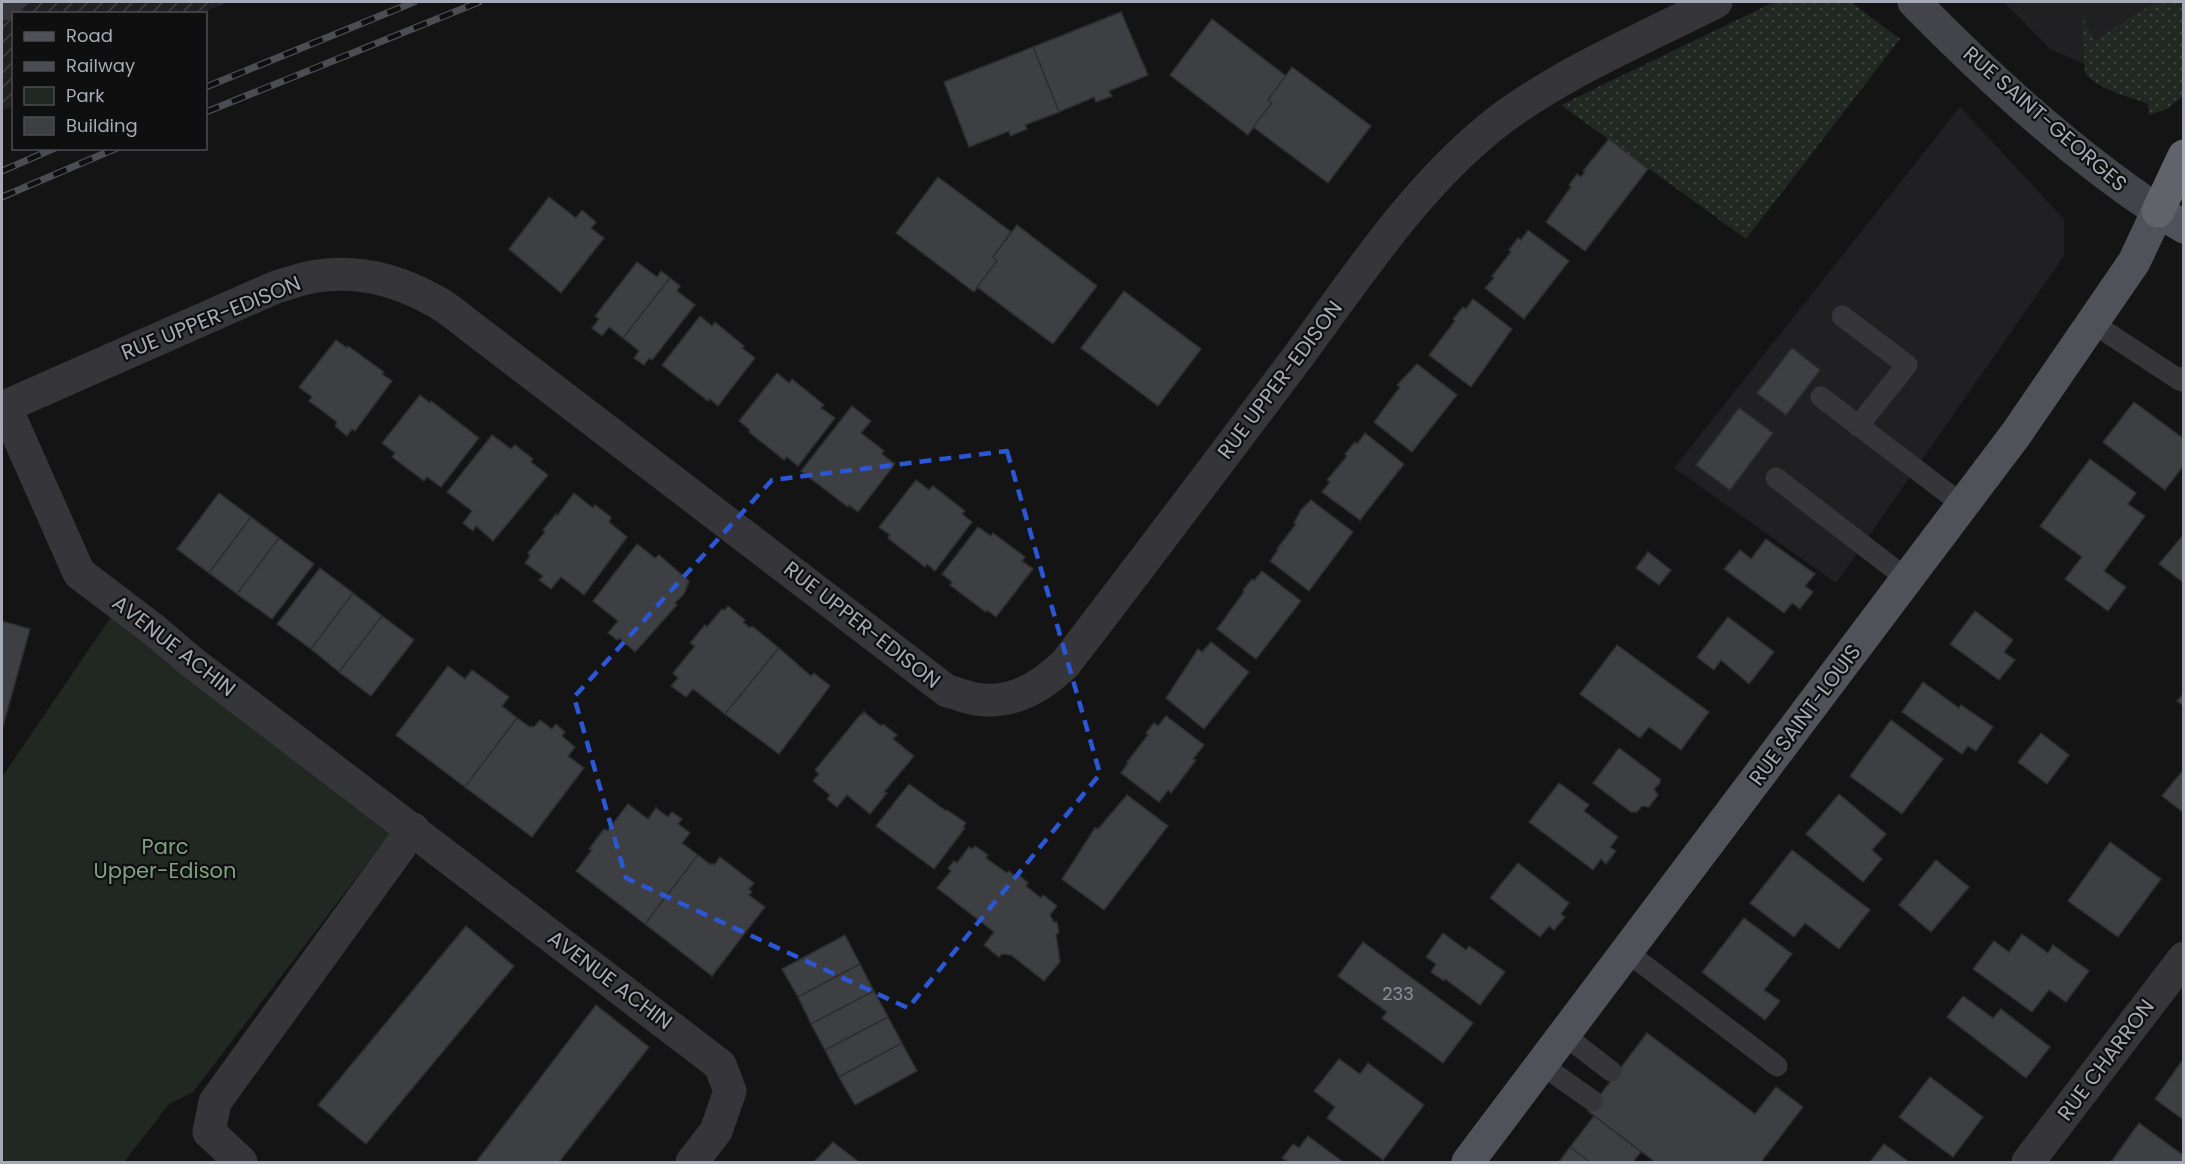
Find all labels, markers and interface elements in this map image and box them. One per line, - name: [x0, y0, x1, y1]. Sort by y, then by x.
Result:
- legend: [12, 12, 207, 150]
- text: Road: [66, 23, 113, 48]
- street label: RUE SAINT-GEORGES: [1957, 39, 2134, 198]
- text: Railway: [66, 53, 135, 78]
- text: Park: [66, 83, 105, 108]
- text: Building: [66, 113, 138, 138]
- street label: RUE UPPER-EDISON: [117, 268, 305, 367]
- street label: RUE UPPER-EDISON: [1210, 295, 1349, 465]
- street label: RUE UPPER-EDISON: [778, 554, 947, 695]
- street label: AVENUE ACHIN: [107, 588, 242, 703]
- street label: RUE SAINT-LOUIS: [1742, 638, 1867, 791]
- park label: Parc Upper-Edison: [94, 832, 236, 885]
- street label: AVENUE ACHIN: [542, 923, 679, 1036]
- house number: 233: [1382, 981, 1414, 1006]
- street label: RUE CHARRON: [2050, 993, 2161, 1126]

